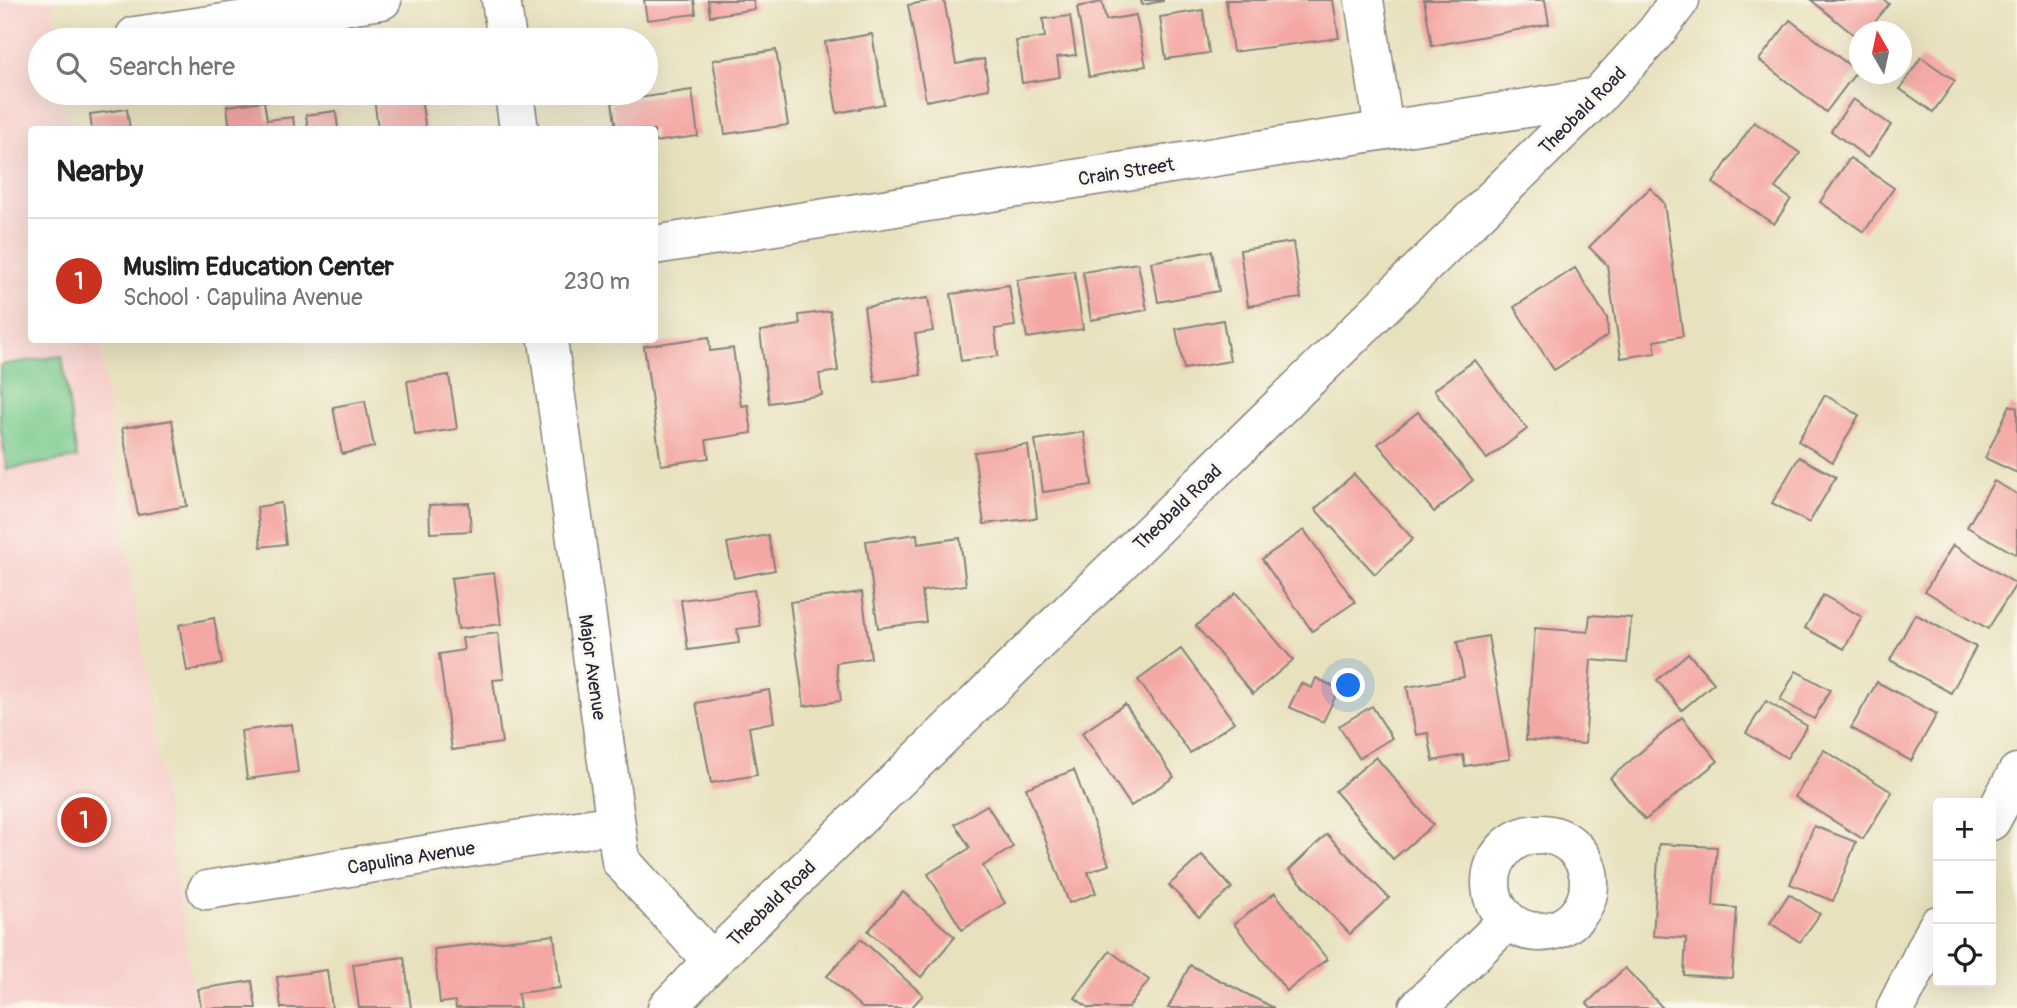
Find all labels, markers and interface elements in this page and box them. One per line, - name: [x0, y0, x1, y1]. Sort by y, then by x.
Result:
- north arrow: [1849, 21, 1912, 84]
- search box: [28, 28, 658, 105]
- icon: search: [52, 48, 90, 86]
- text: Search here: [108, 51, 235, 83]
- street label: Theobald Road: [1534, 62, 1632, 160]
- text: Nearby: [56, 153, 143, 190]
- street label: Crain Street: [1076, 153, 1176, 191]
- text: Muslim Education Center: [123, 251, 394, 283]
- text: 1: [75, 267, 84, 296]
- text: 230 m: [564, 267, 630, 296]
- text: School · Capulina Avenue: [123, 283, 363, 312]
- street label: Theobald Road: [1128, 459, 1227, 556]
- street label: Major Avenue: [573, 613, 611, 722]
- your location: [1331, 668, 1365, 702]
- pin: 1: [61, 794, 107, 846]
- map controls: [1933, 798, 1996, 987]
- button: +: [1933, 798, 1996, 861]
- street label: Capulina Avenue: [346, 836, 477, 880]
- street label: Theobald Road: [722, 855, 821, 952]
- button: −: [1933, 861, 1996, 924]
- button: locate: [1933, 924, 1996, 987]

